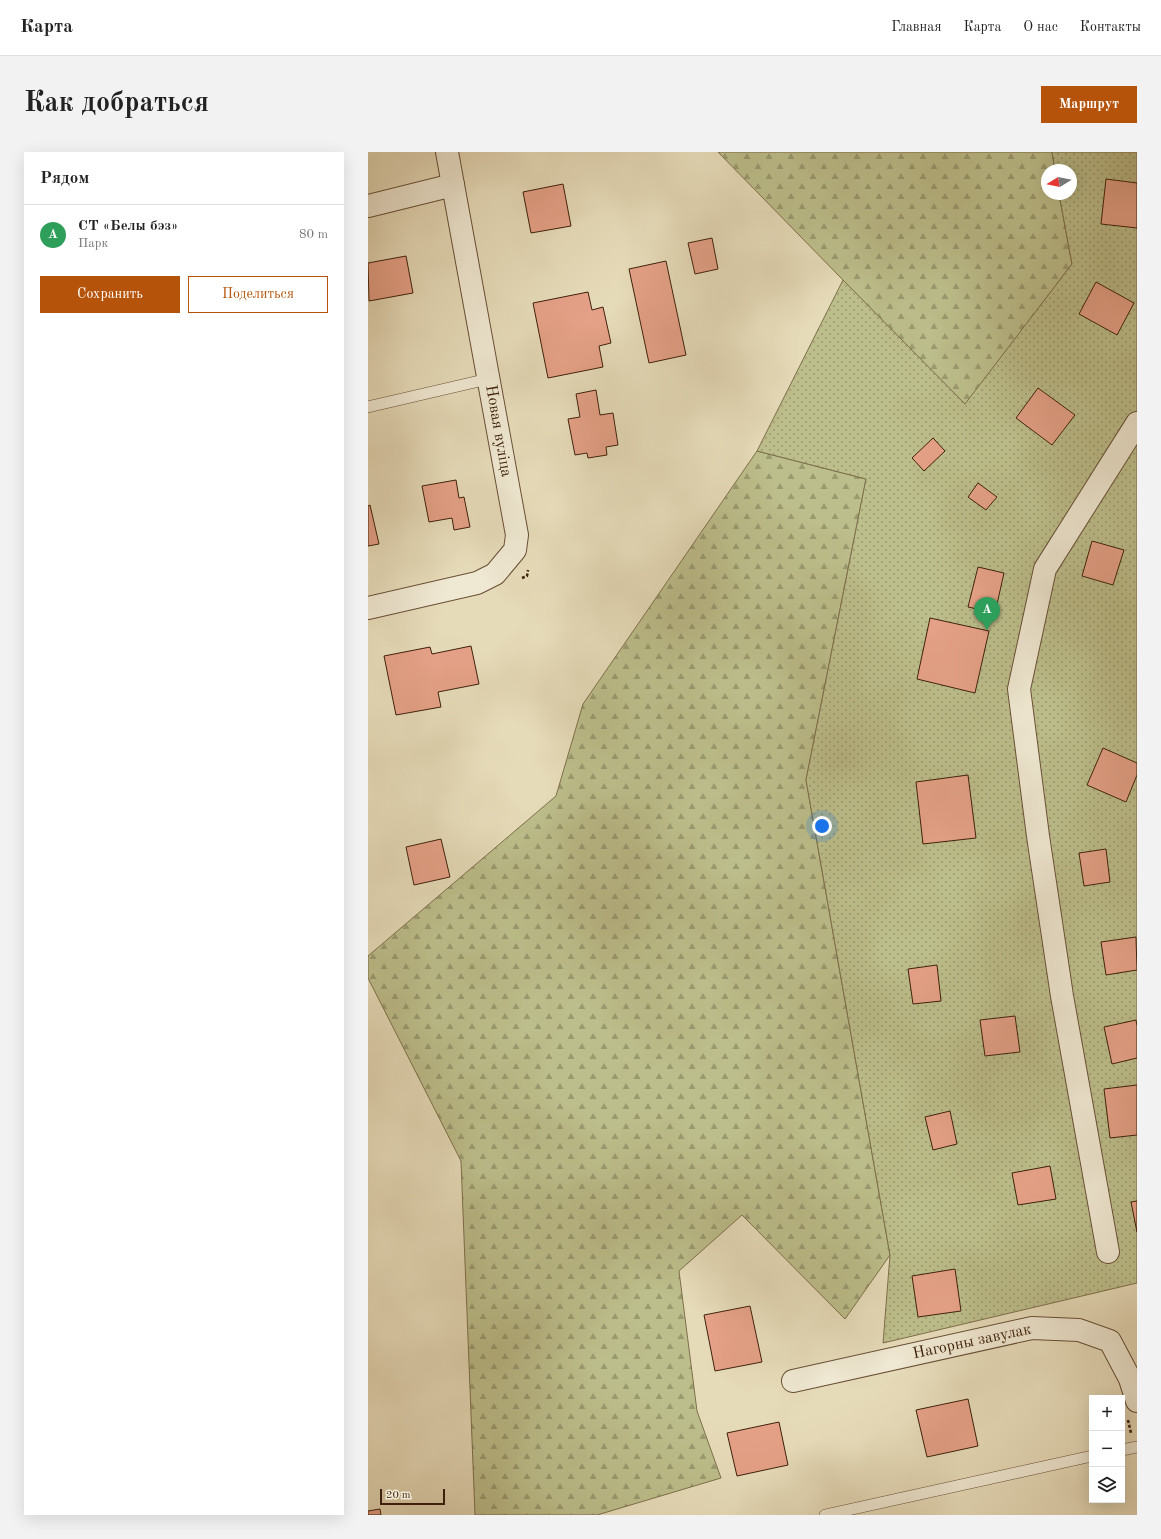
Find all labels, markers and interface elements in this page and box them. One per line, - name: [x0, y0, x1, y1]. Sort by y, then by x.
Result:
- text: Карта: [20, 18, 73, 37]
- text: Главная: [891, 20, 941, 34]
- text: Карта: [963, 20, 1001, 34]
- text: О нас: [1023, 20, 1058, 34]
- text: Контакты: [1080, 20, 1141, 34]
- button: Маршрут: [1041, 86, 1137, 123]
- text: Как добраться: [24, 90, 209, 118]
- north arrow: [1041, 164, 1077, 200]
- text: Рядом: [40, 170, 89, 187]
- text: СТ «Белы бэз»: [78, 219, 178, 234]
- text: A: [48, 228, 58, 241]
- text: 80 m: [299, 228, 328, 241]
- text: Парк: [78, 237, 108, 250]
- button: Сохранить: [40, 276, 180, 313]
- button: Поделиться: [188, 276, 328, 313]
- street label: Новая вуліца: [482, 384, 514, 478]
- pin: A: [974, 597, 1000, 630]
- your location: [812, 816, 832, 836]
- street label: Нагорны завулак: [911, 1322, 1033, 1362]
- map controls: [1089, 1395, 1125, 1503]
- button: +: [1089, 1395, 1125, 1431]
- button: −: [1089, 1431, 1125, 1467]
- button: layers: [1089, 1467, 1125, 1503]
- scale bar: [380, 1487, 445, 1506]
- text: 20 m: [386, 1490, 411, 1501]

